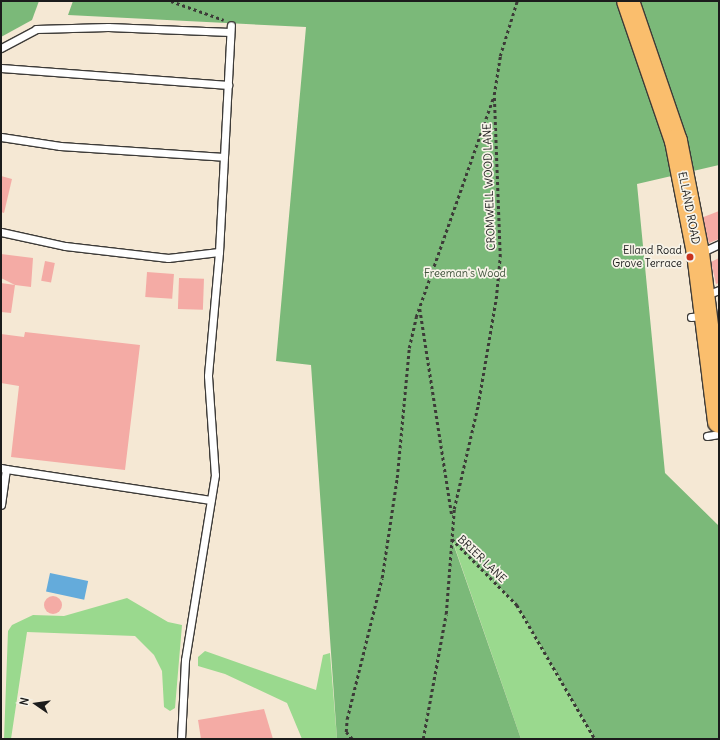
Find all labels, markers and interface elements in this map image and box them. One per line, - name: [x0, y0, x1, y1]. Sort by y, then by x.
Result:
- street label: CROMWELL WOOD LANE: [480, 123, 498, 251]
- street label: ELLAND ROAD: [675, 171, 703, 245]
- place label: Elland Road Grove Terrace: [612, 244, 682, 270]
- marker: Elland Road Grove Terrace: [685, 252, 695, 262]
- park label: Freeman's Wood: [424, 266, 506, 280]
- street label: BRIER LANE: [455, 533, 509, 585]
- north arrow: [16, 684, 56, 724]
- text: N: [17, 696, 32, 707]

